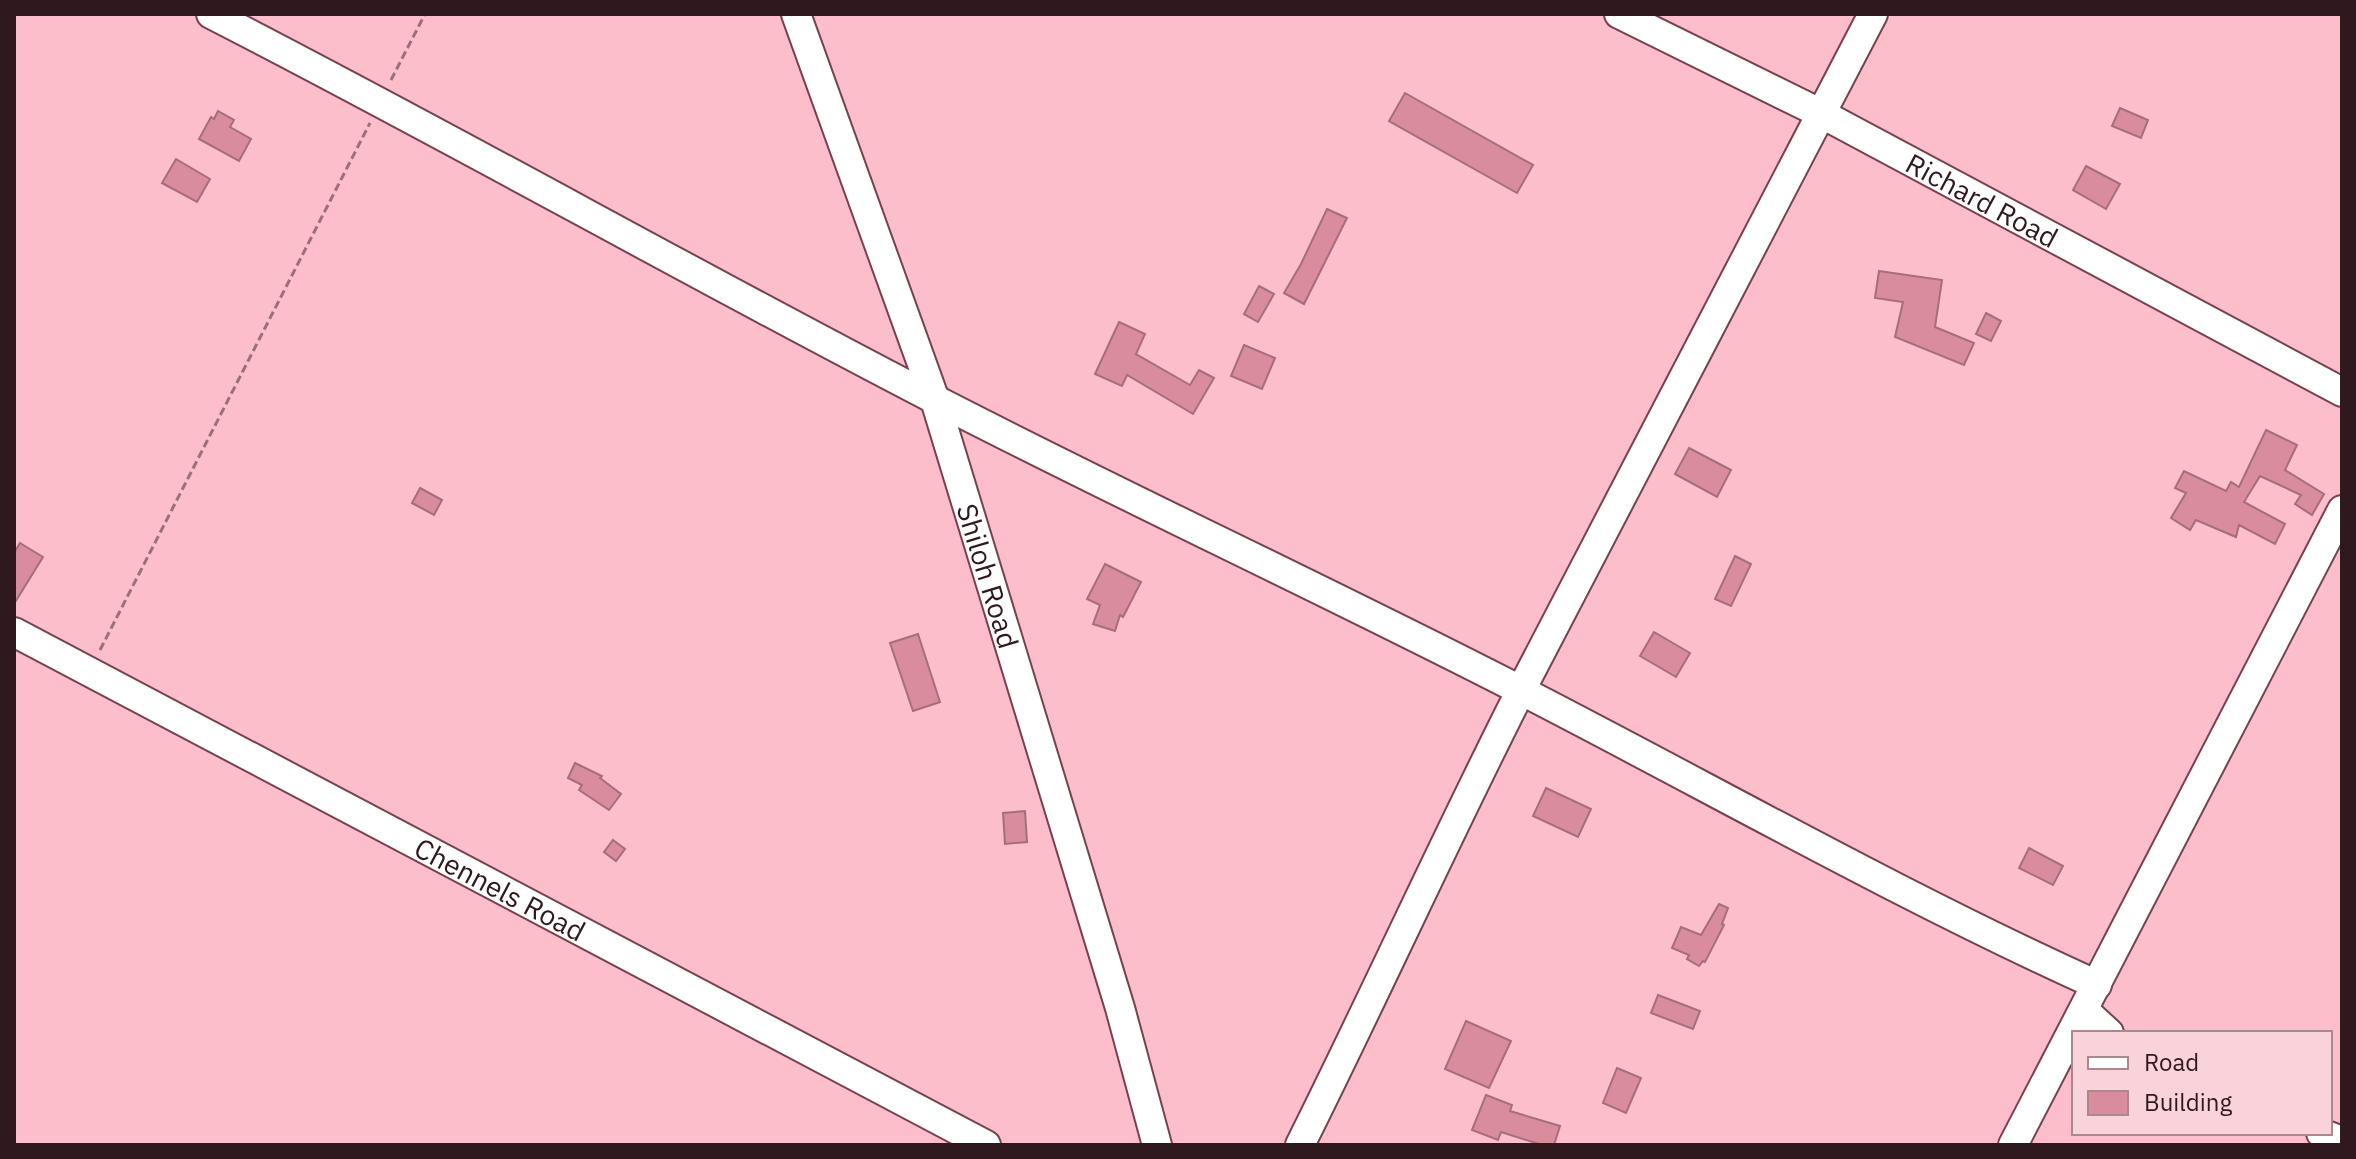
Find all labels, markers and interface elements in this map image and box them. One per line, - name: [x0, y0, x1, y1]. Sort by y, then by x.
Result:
- street label: Richard Road: [1900, 144, 2065, 255]
- street label: Shiloh Road: [949, 499, 1028, 653]
- street label: Chennels Road: [409, 828, 592, 949]
- legend: [2072, 1031, 2332, 1135]
- text: Road: [2144, 1046, 2199, 1078]
- text: Building: [2144, 1086, 2232, 1118]

